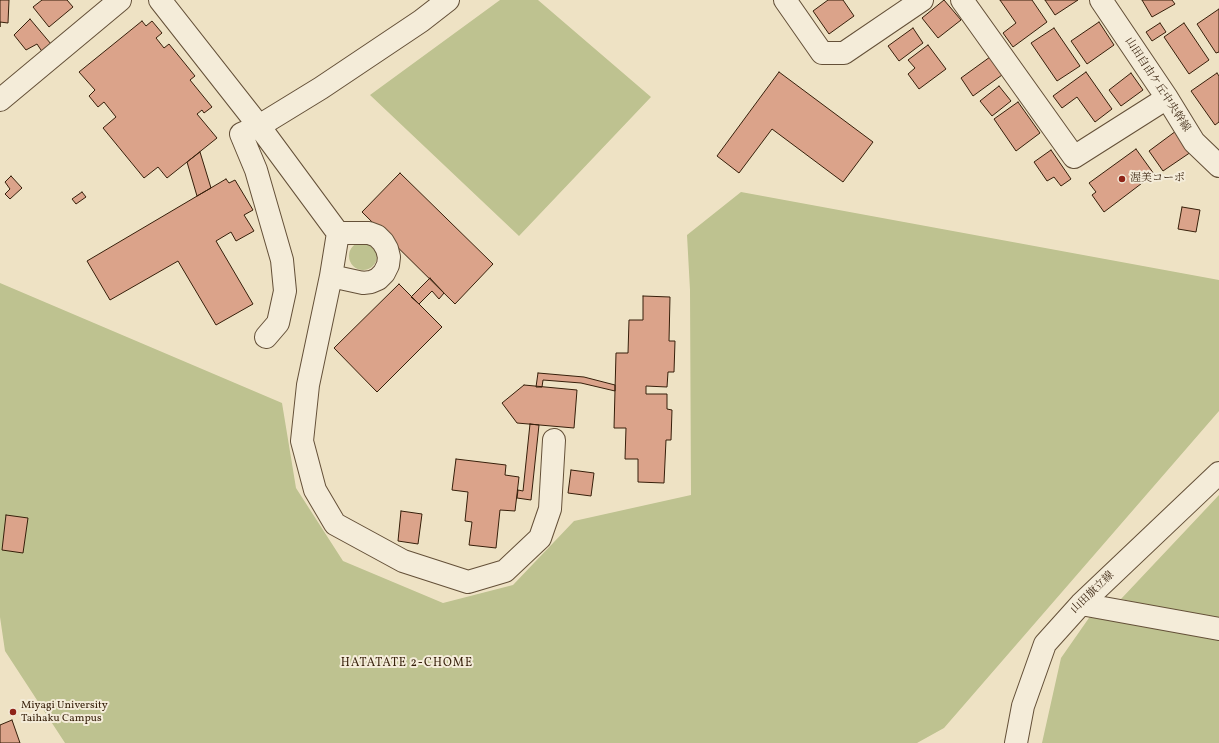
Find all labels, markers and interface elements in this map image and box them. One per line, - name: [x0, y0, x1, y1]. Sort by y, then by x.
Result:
- street label: 山田自由ケ丘中央幹線: [1122, 35, 1192, 135]
- place label: 渥美コーポ: [1130, 172, 1185, 186]
- marker: 渥美コーポ: [1117, 174, 1127, 184]
- street label: 山田旗立線: [1069, 569, 1117, 617]
- district label: HATATATE 2-CHOME: [341, 657, 473, 671]
- place label: Miyagi University Taihaku Campus: [21, 699, 108, 725]
- marker: Miyagi University Taihaku Campus: [8, 707, 18, 717]

